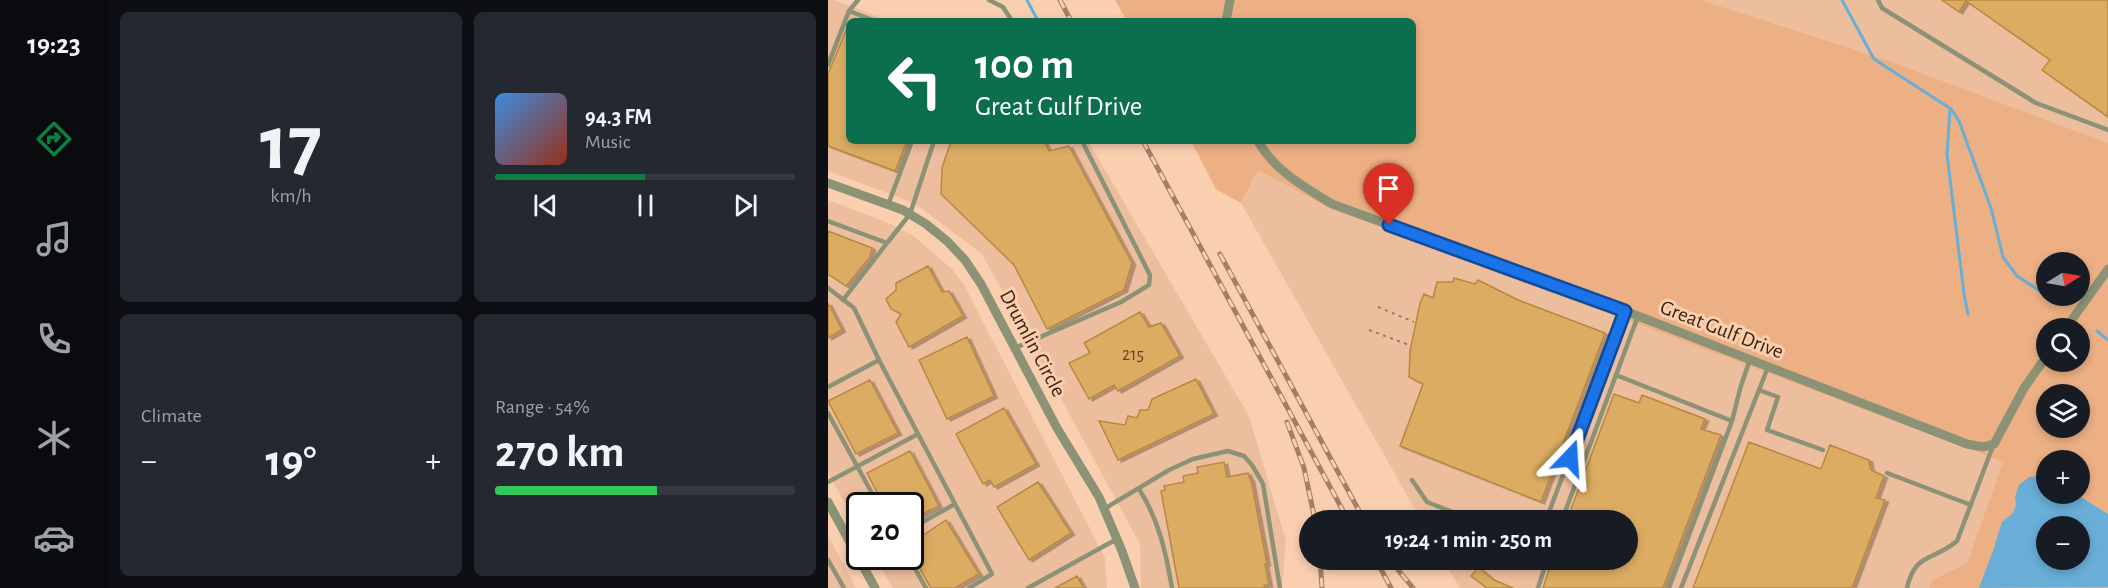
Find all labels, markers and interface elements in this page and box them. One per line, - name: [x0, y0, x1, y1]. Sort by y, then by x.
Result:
- text: 19:23: [27, 31, 81, 58]
- icon: left: [876, 42, 954, 120]
- text: 100 m: [975, 44, 1074, 86]
- text: Great Gulf Drive: [975, 93, 1142, 120]
- text: 17: [260, 106, 322, 184]
- text: 94.3 FM: [585, 106, 652, 128]
- icon: directions: [33, 118, 75, 160]
- text: Music: [585, 132, 631, 152]
- pin: [1363, 163, 1414, 225]
- icon: arrive: [1372, 172, 1405, 205]
- text: km/h: [270, 186, 312, 206]
- icon: previous: [529, 189, 562, 222]
- icon: pause: [629, 189, 662, 222]
- icon: next: [729, 189, 762, 222]
- icon: music: [33, 218, 75, 260]
- north arrow: [2036, 252, 2090, 306]
- map controls: [2036, 252, 2090, 570]
- street label: Drumlin Circle: [996, 286, 1070, 400]
- street label: Great Gulf Drive: [1657, 296, 1786, 363]
- icon: phone: [33, 318, 75, 360]
- button: search: [2036, 318, 2090, 372]
- house number: 215: [1122, 346, 1144, 364]
- button: layers: [2036, 384, 2090, 438]
- text: Range · 54%: [495, 397, 590, 417]
- text: Climate: [141, 406, 202, 426]
- icon: climate: [33, 417, 75, 459]
- position arrow: [1538, 426, 1602, 490]
- text: 270 km: [495, 430, 624, 475]
- text: 19°: [265, 439, 317, 484]
- text: −: [141, 445, 157, 478]
- text: +: [425, 445, 441, 478]
- button: +: [2036, 450, 2090, 504]
- speed limit sign: 20: [846, 492, 924, 570]
- button: −: [2036, 516, 2090, 570]
- icon: car: [33, 517, 75, 559]
- text: 19:24 · 1 min · 250 m: [1385, 529, 1552, 551]

